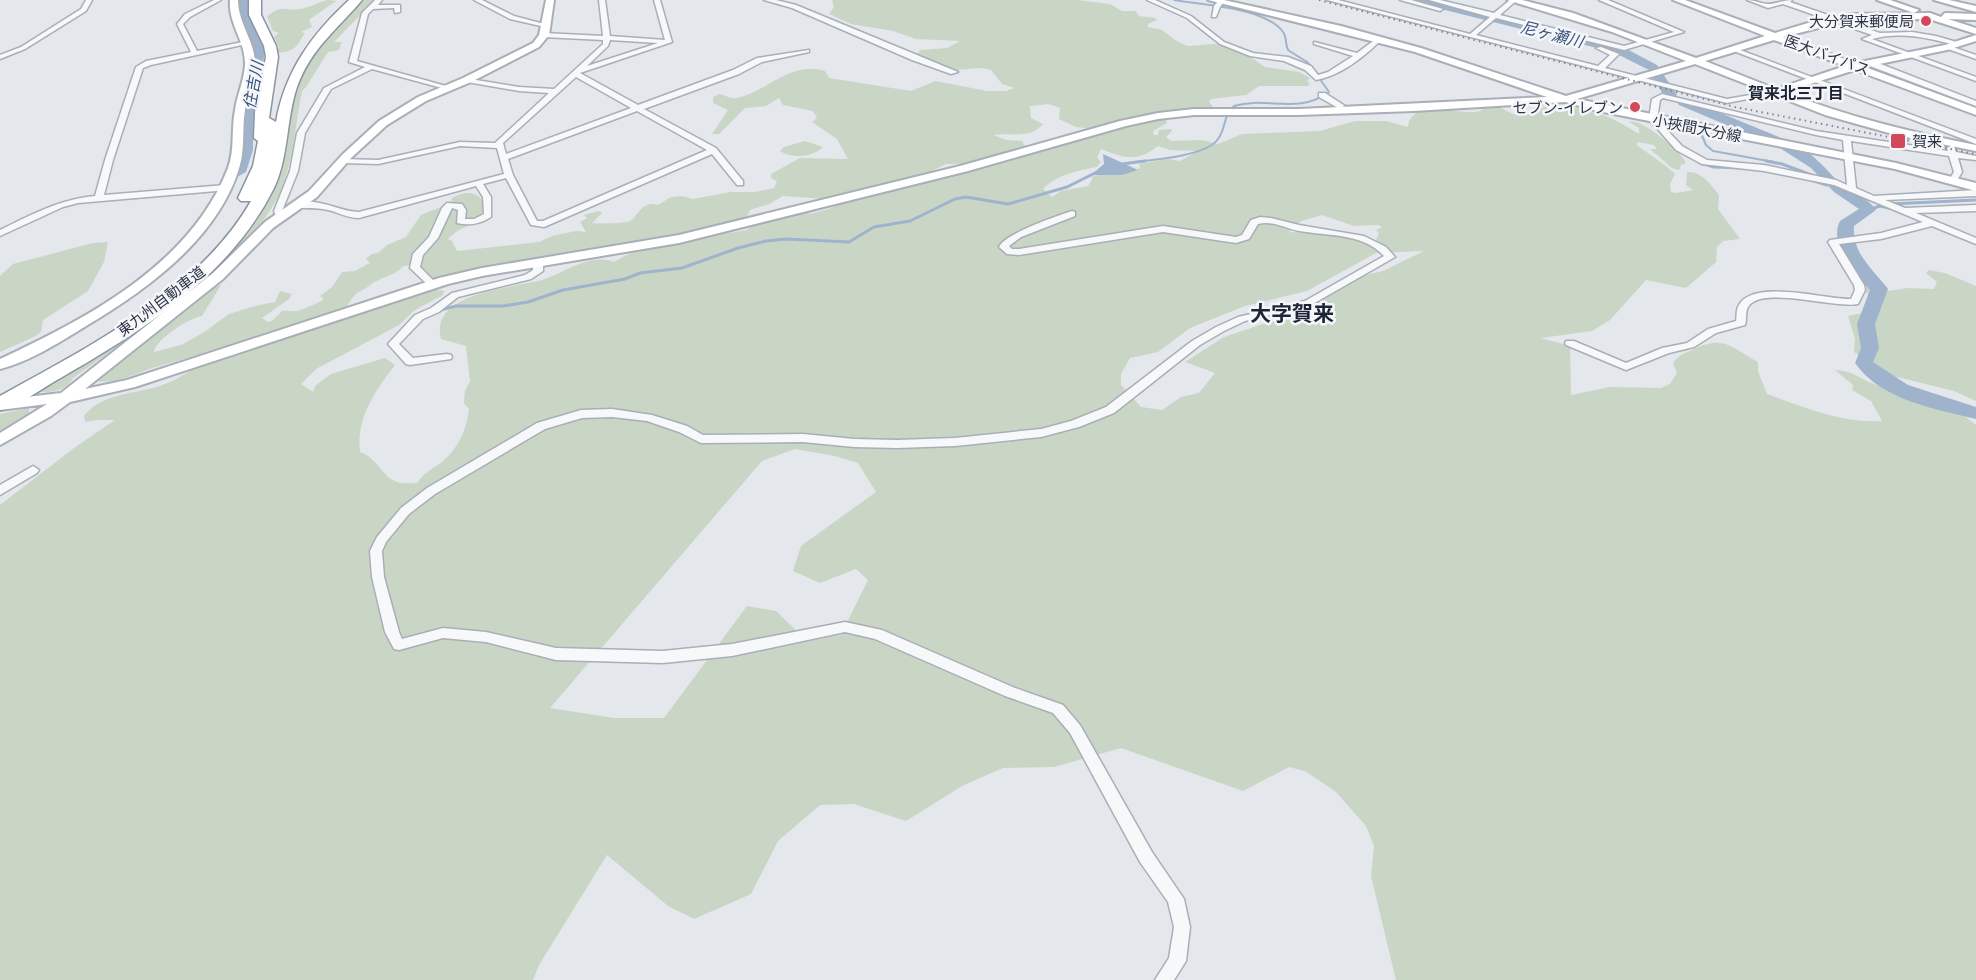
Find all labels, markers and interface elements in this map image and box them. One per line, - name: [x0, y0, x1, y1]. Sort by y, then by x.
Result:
- place label: 大分賀来郵便局: [1809, 12, 1914, 31]
- marker: 大分賀来郵便局: [1919, 14, 1933, 28]
- water label: 尼ヶ瀬川: [1519, 17, 1587, 52]
- street label: 医大バイパス: [1782, 31, 1872, 79]
- water label: 住吉川: [239, 58, 267, 110]
- district label: 賀来北三丁目: [1748, 83, 1844, 103]
- place label: セブン-イレブン: [1513, 98, 1623, 117]
- marker: セブン-イレブン: [1628, 100, 1642, 114]
- street label: 小挾間大分線: [1651, 110, 1743, 146]
- marker: 賀来: [1889, 132, 1907, 150]
- place label: 賀来: [1912, 132, 1942, 151]
- street label: 東九州自動車道: [113, 262, 209, 340]
- district label: 大字賀来: [1250, 300, 1334, 327]

